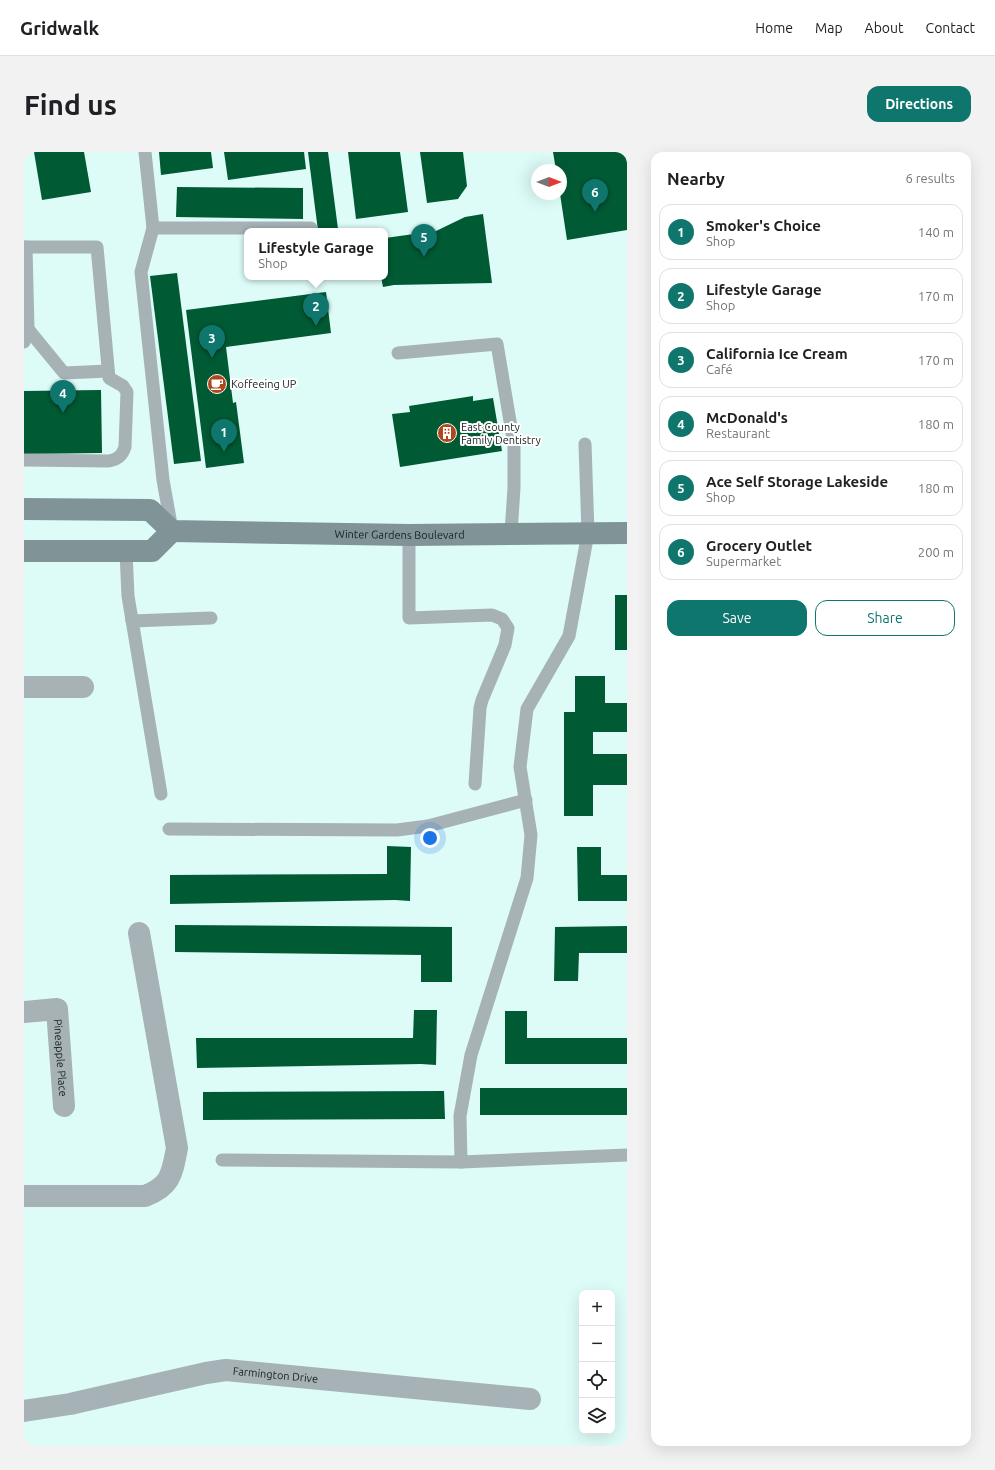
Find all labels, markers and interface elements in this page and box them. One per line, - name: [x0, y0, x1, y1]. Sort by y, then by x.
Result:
- text: Gridwalk: [20, 17, 99, 39]
- text: Home: [755, 20, 793, 36]
- text: Map: [815, 20, 843, 36]
- text: About: [865, 20, 904, 36]
- text: Contact: [926, 20, 975, 36]
- button: Directions: [867, 86, 971, 122]
- text: Find us: [24, 89, 117, 120]
- north arrow: [531, 164, 567, 200]
- text: Nearby: [667, 169, 725, 188]
- text: 6 results: [905, 171, 955, 185]
- pin: 6: [582, 179, 608, 212]
- text: Smoker's Choice: [706, 217, 821, 234]
- pin: 5: [411, 224, 437, 257]
- text: 1: [677, 225, 685, 239]
- text: 140 m: [918, 225, 954, 239]
- popup: [244, 228, 388, 280]
- text: Shop: [706, 234, 735, 248]
- text: Lifestyle Garage: [258, 239, 374, 256]
- text: Shop: [258, 256, 288, 270]
- text: Lifestyle Garage: [706, 281, 822, 298]
- text: 2: [677, 289, 685, 303]
- text: 170 m: [918, 289, 954, 303]
- pin: 2: [303, 293, 329, 326]
- text: Shop: [706, 298, 735, 312]
- pin: 3: [199, 325, 225, 358]
- text: California Ice Cream: [706, 345, 848, 362]
- text: 3: [677, 353, 685, 367]
- text: 170 m: [918, 353, 954, 367]
- text: Café: [706, 362, 733, 376]
- cafe icon: Koffeeing UP: [206, 373, 228, 395]
- place label: Koffeeing UP: [231, 378, 297, 390]
- pin: 4: [50, 380, 76, 413]
- text: McDonald's: [706, 409, 788, 426]
- text: 4: [677, 417, 685, 431]
- text: 180 m: [918, 417, 954, 431]
- pin: 1: [211, 419, 237, 452]
- place label: East County Family Dentistry: [461, 421, 542, 446]
- building icon: East County Family Dentistry: [436, 422, 458, 444]
- text: Restaurant: [706, 426, 770, 440]
- text: Ace Self Storage Lakeside: [706, 473, 888, 490]
- text: 5: [677, 481, 685, 495]
- text: 180 m: [918, 481, 954, 495]
- text: Shop: [706, 490, 735, 504]
- street label: Winter Gardens Boulevard: [334, 528, 465, 541]
- text: Grocery Outlet: [706, 537, 812, 554]
- text: 6: [677, 545, 685, 559]
- text: 200 m: [918, 545, 954, 559]
- text: Supermarket: [706, 554, 781, 568]
- button: Save: [667, 600, 807, 636]
- button: Share: [815, 600, 955, 636]
- your location: [420, 828, 440, 848]
- street label: Pineapple Place: [52, 1018, 69, 1097]
- map controls: [579, 1290, 615, 1434]
- button: +: [579, 1290, 615, 1326]
- button: −: [579, 1326, 615, 1362]
- button: locate: [579, 1362, 615, 1398]
- street label: Farmington Drive: [232, 1365, 319, 1385]
- button: layers: [579, 1398, 615, 1434]

